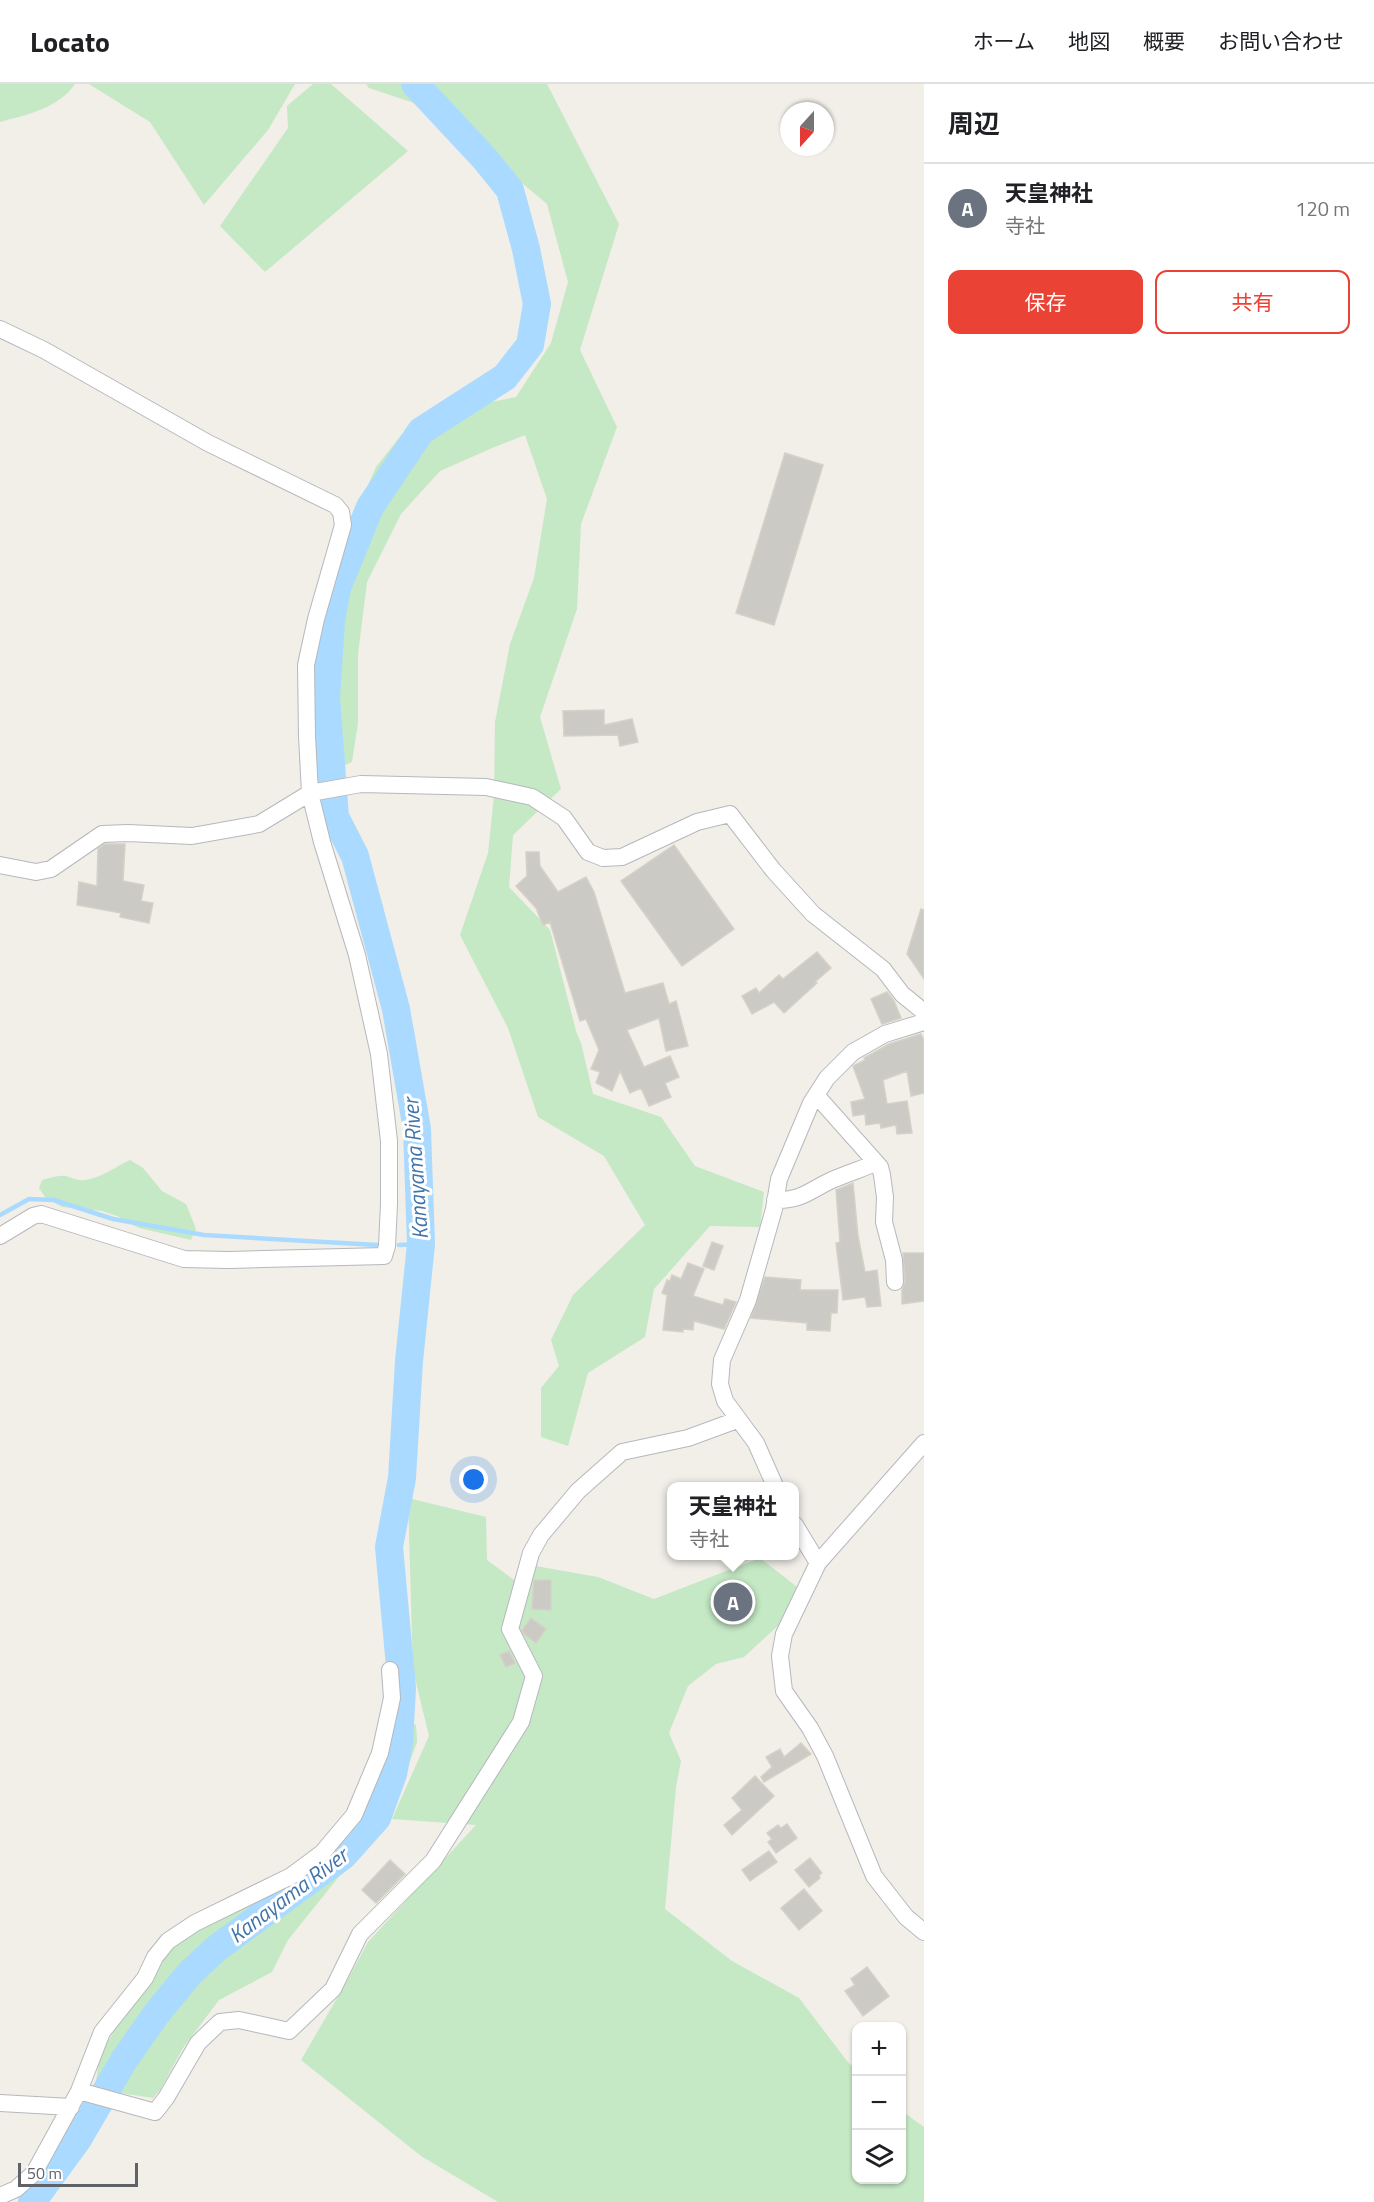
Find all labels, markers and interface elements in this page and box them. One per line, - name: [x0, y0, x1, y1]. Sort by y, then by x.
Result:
- text: Locato: [30, 20, 110, 63]
- text: ホーム: [973, 25, 1035, 57]
- text: 地図: [1068, 25, 1110, 57]
- text: 概要: [1143, 25, 1185, 57]
- text: お問い合わせ: [1218, 25, 1344, 57]
- north arrow: [780, 102, 834, 156]
- text: 周辺: [948, 104, 1000, 143]
- text: 天皇神社: [1005, 176, 1093, 210]
- text: A: [961, 193, 974, 224]
- text: 120 m: [1295, 193, 1350, 224]
- text: 寺社: [1005, 210, 1045, 241]
- button: 保存: [948, 270, 1143, 334]
- button: 共有: [1155, 270, 1350, 334]
- water label: Kanayama River: [393, 1094, 437, 1241]
- your location: [459, 1465, 488, 1494]
- popup: [667, 1482, 799, 1560]
- text: 天皇神社: [689, 1489, 777, 1523]
- text: 寺社: [689, 1523, 729, 1554]
- pin: A: [714, 1580, 752, 1624]
- water label: Kanayama River: [221, 1837, 357, 1951]
- map controls: [852, 2022, 906, 2184]
- button: +: [852, 2022, 906, 2076]
- button: −: [852, 2076, 906, 2130]
- button: layers: [852, 2130, 906, 2184]
- scale bar: [18, 2160, 138, 2188]
- text: 50 m: [27, 2161, 62, 2185]

